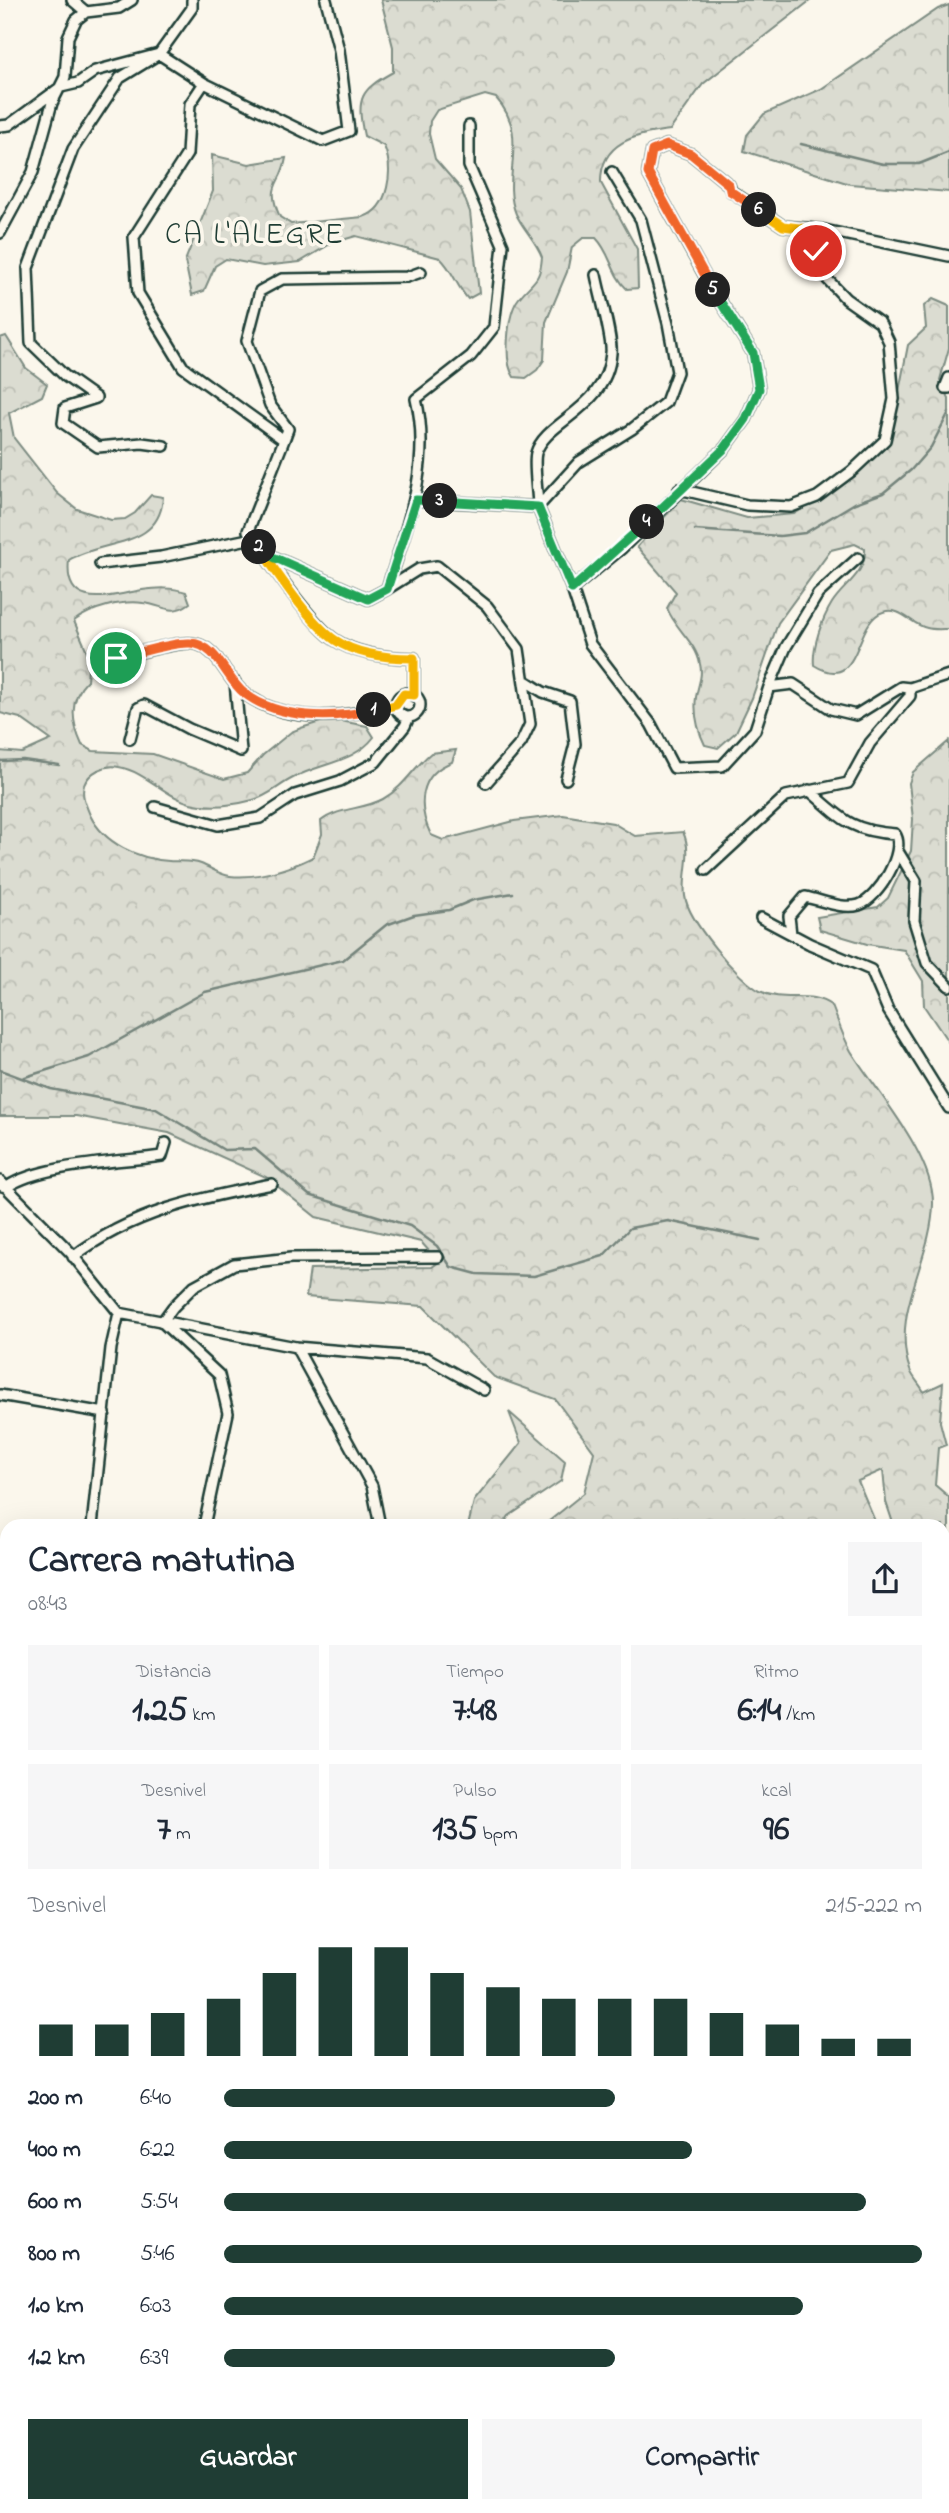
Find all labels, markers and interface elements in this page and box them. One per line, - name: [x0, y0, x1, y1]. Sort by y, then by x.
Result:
- pin: 6: [742, 192, 776, 228]
- text: 6: [754, 196, 763, 223]
- district label: CA L'ALEGRE: [165, 214, 345, 258]
- pin: [786, 221, 846, 281]
- icon: check: [797, 232, 835, 270]
- pin: 5: [696, 272, 730, 308]
- text: 5: [707, 276, 718, 303]
- pin: 3: [422, 484, 458, 518]
- text: 3: [436, 487, 443, 514]
- pin: 4: [630, 504, 664, 540]
- text: 4: [643, 508, 650, 535]
- pin: 2: [242, 530, 276, 564]
- text: 2: [254, 533, 263, 560]
- pin: [86, 628, 146, 688]
- icon: arrive: [97, 639, 135, 677]
- pin: 1: [356, 692, 392, 728]
- text: 1: [370, 696, 377, 723]
- text: Carrera matutina: [28, 1534, 295, 1590]
- button: share: [848, 1542, 922, 1616]
- text: 08:43: [28, 1588, 68, 1621]
- text: Distancia: [136, 1659, 211, 1686]
- text: Tiempo: [446, 1659, 504, 1686]
- text: Ritmo: [754, 1659, 799, 1686]
- text: 1.25: [132, 1686, 188, 1737]
- text: 7:48: [453, 1686, 497, 1737]
- text: 6:14: [738, 1686, 781, 1737]
- text: km: [188, 1702, 215, 1729]
- text: /km: [781, 1702, 815, 1729]
- text: Desnivel: [141, 1778, 206, 1805]
- text: Pulso: [453, 1778, 497, 1805]
- text: kcal: [761, 1778, 791, 1805]
- text: 7: [157, 1805, 171, 1856]
- text: 135: [432, 1805, 478, 1856]
- text: 96: [763, 1805, 789, 1856]
- text: m: [171, 1821, 191, 1848]
- text: bpm: [478, 1821, 518, 1848]
- text: Desnivel: [28, 1890, 106, 1923]
- text: 215–222 m: [826, 1890, 922, 1923]
- text: 200 m: [28, 2082, 83, 2115]
- text: 6:40: [140, 2082, 172, 2115]
- text: 400 m: [28, 2134, 81, 2167]
- text: 6:22: [140, 2134, 175, 2167]
- text: 600 m: [28, 2186, 82, 2219]
- text: 5:54: [140, 2186, 178, 2219]
- text: 800 m: [28, 2238, 80, 2271]
- text: 5:46: [140, 2238, 175, 2271]
- text: 1.0 km: [28, 2290, 84, 2323]
- text: 6:03: [140, 2290, 172, 2323]
- text: 1.2 km: [28, 2342, 85, 2375]
- text: 6:39: [140, 2342, 169, 2375]
- button: Guardar: [28, 2419, 468, 2499]
- button: Compartir: [482, 2419, 922, 2499]

